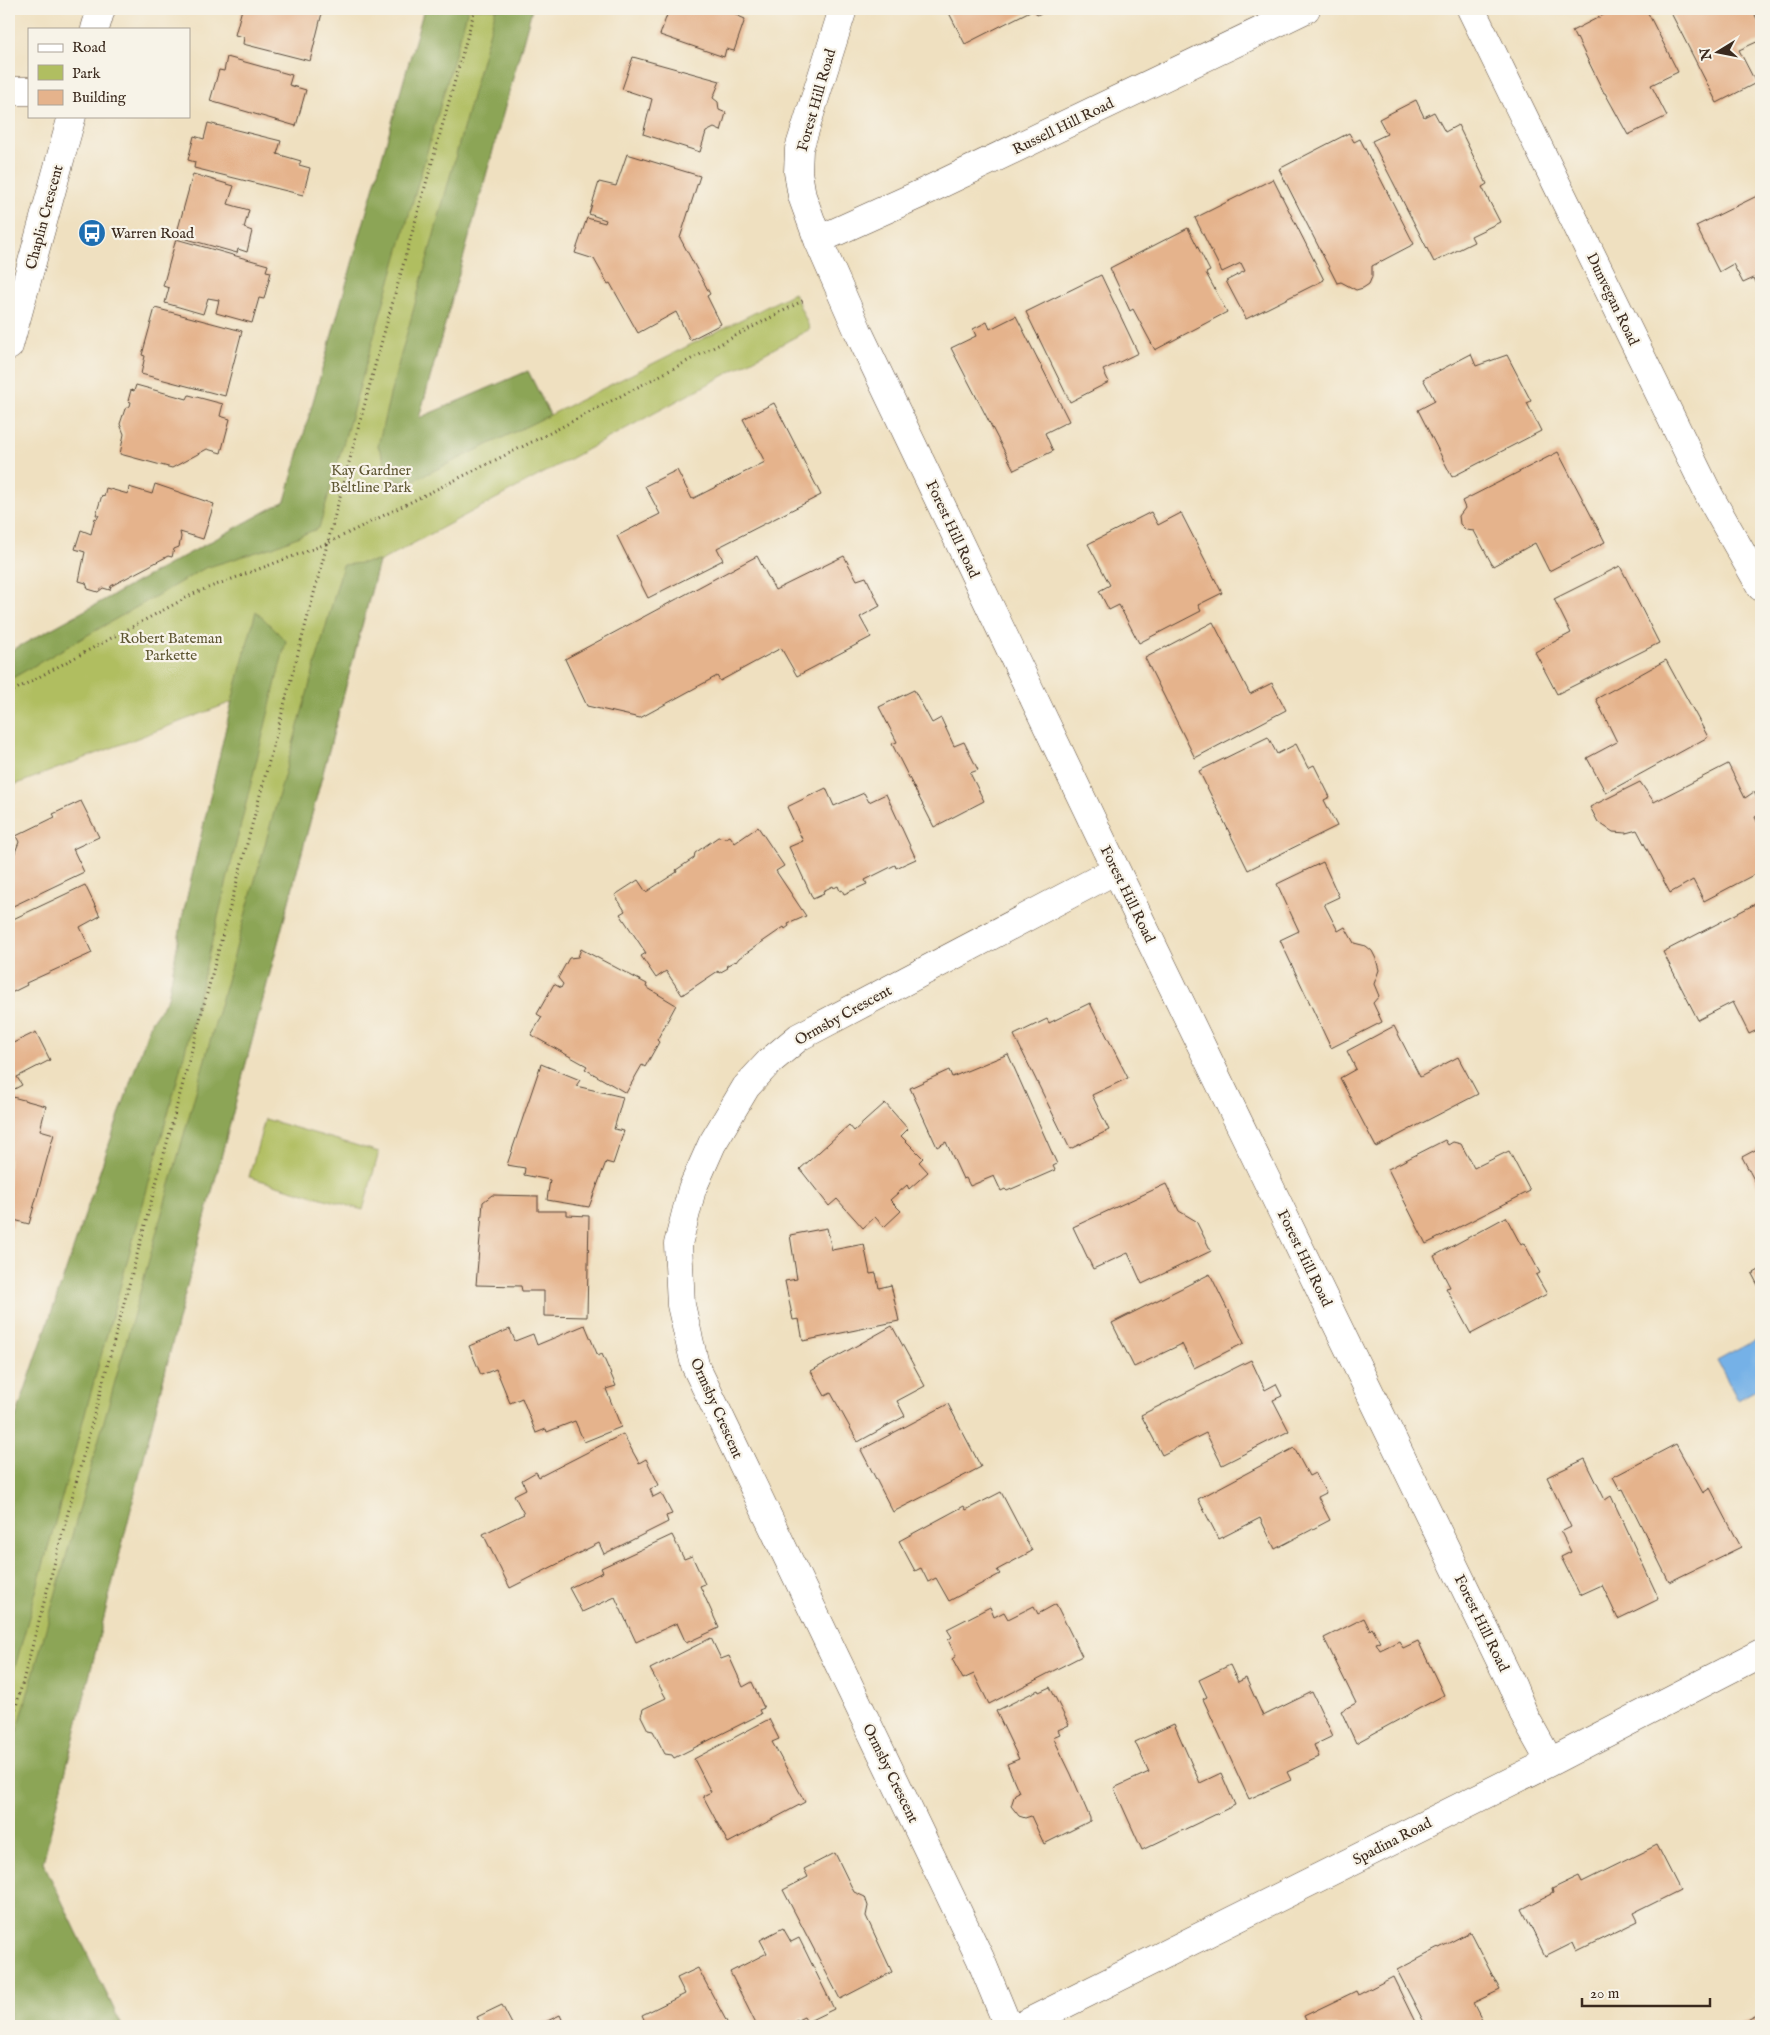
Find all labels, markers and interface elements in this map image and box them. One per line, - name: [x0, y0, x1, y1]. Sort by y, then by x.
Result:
- legend: [28, 28, 190, 118]
- north arrow: [1692, 28, 1742, 78]
- text: Road: [72, 38, 107, 57]
- street label: Forest Hill Road: [793, 46, 840, 154]
- text: N: [1696, 47, 1716, 63]
- text: Park: [72, 64, 102, 83]
- text: Building: [72, 88, 127, 107]
- street label: Russell Hill Road: [1009, 93, 1118, 159]
- street label: Chaplin Crescent: [21, 163, 68, 271]
- bus stop icon: Warren Road: [77, 218, 107, 248]
- place label: Warren Road: [111, 224, 195, 243]
- street label: Dunvegan Road: [1582, 250, 1644, 350]
- park label: Kay Gardner Beltline Park: [331, 461, 412, 497]
- street label: Forest Hill Road: [922, 477, 984, 582]
- park label: Robert Bateman Parkette: [120, 629, 222, 665]
- street label: Forest Hill Road: [1096, 842, 1160, 947]
- street label: Ormsby Crescent: [791, 981, 895, 1050]
- street label: Forest Hill Road: [1273, 1206, 1337, 1311]
- street label: Ormsby Crescent: [686, 1355, 747, 1461]
- street label: Forest Hill Road: [1450, 1571, 1514, 1676]
- street label: Ormsby Crescent: [858, 1720, 923, 1826]
- street label: Spadina Road: [1350, 1813, 1436, 1869]
- scale bar: [1582, 1975, 1710, 2007]
- text: 20 m: [1590, 1984, 1620, 2003]

